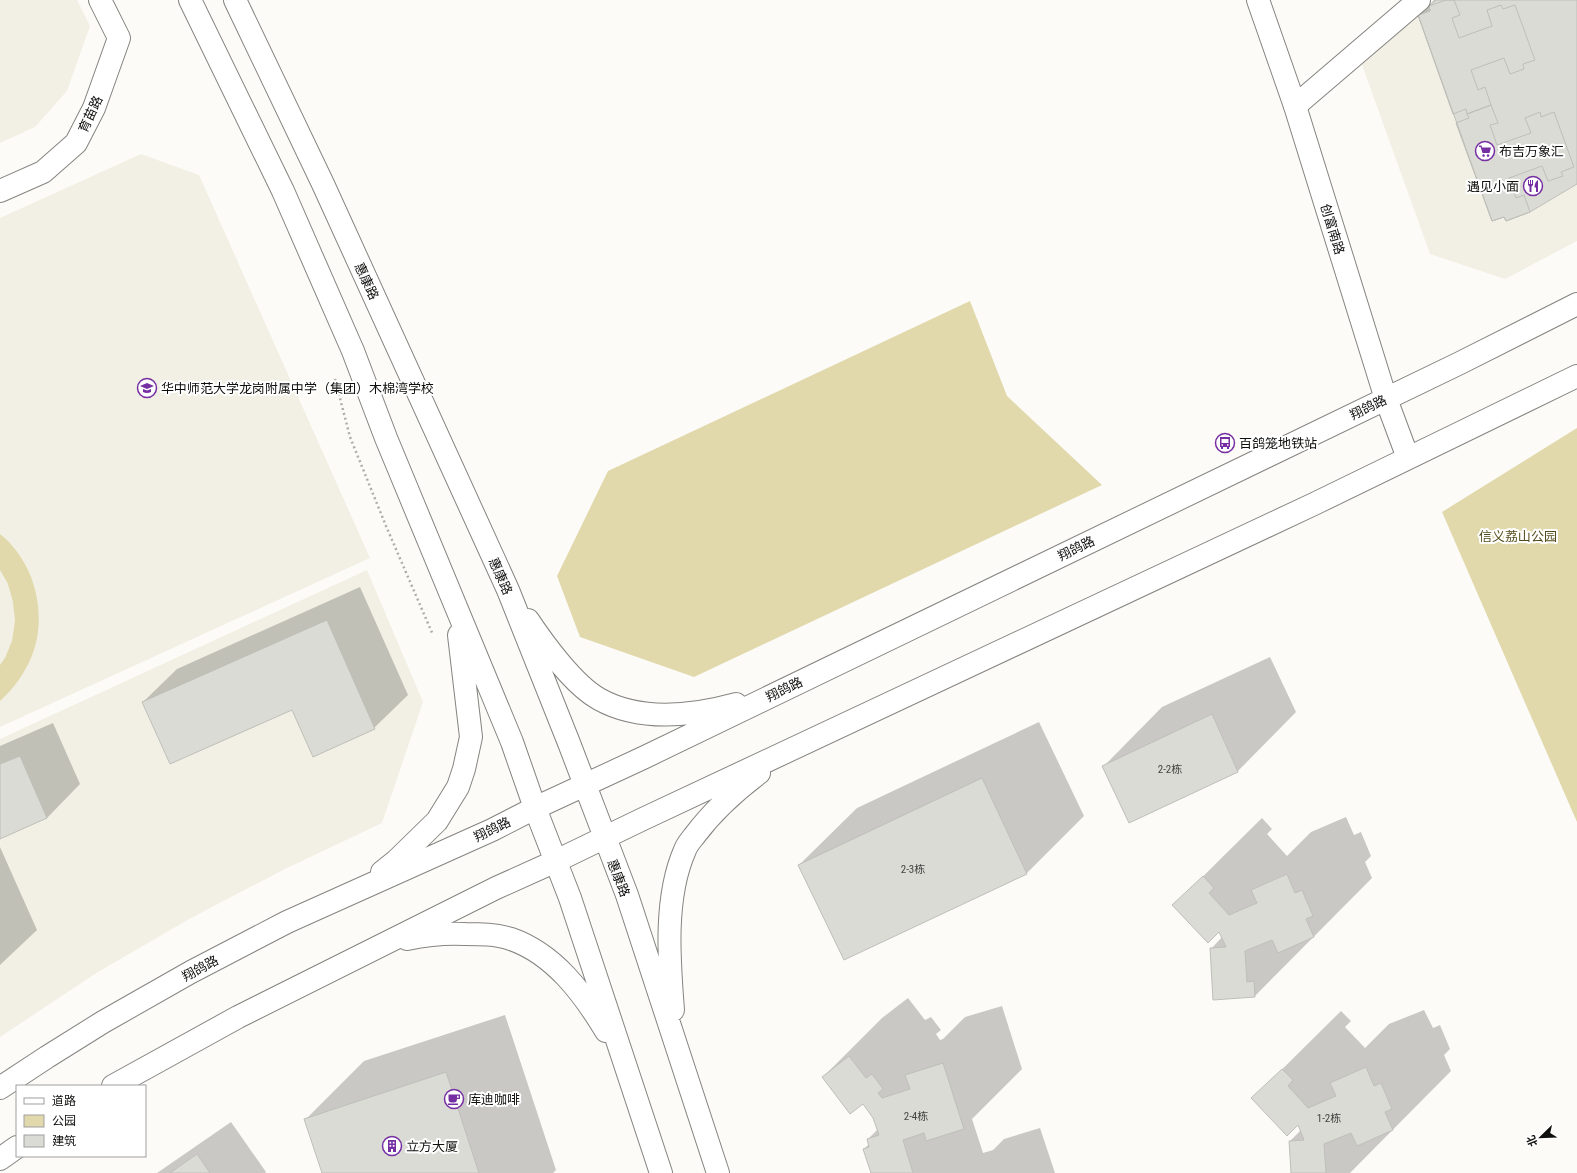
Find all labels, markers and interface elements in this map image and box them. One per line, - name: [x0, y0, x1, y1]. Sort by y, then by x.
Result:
- street label: 育苗路: [75, 93, 105, 135]
- supermarket icon: 布吉万象汇: [1474, 140, 1496, 162]
- place label: 布吉万象汇: [1499, 144, 1564, 159]
- restaurant icon: 遇见小面: [1522, 175, 1544, 197]
- place label: 遇见小面: [1467, 179, 1519, 194]
- street label: 创富南路: [1318, 202, 1347, 256]
- street label: 惠康路: [352, 260, 382, 302]
- school or university icon: 华中师范大学龙岗附属中学（集团）木棉湾学校: [136, 377, 158, 399]
- place label: 华中师范大学龙岗附属中学（集团）木棉湾学校: [161, 381, 434, 396]
- street label: 翔鸽路: [1347, 392, 1389, 423]
- bus stop icon: 百鸽笼地铁站: [1214, 432, 1236, 454]
- place label: 百鸽笼地铁站: [1239, 436, 1317, 451]
- park label: 信义荔山公园: [1479, 529, 1557, 544]
- street label: 翔鸽路: [1055, 533, 1097, 564]
- street label: 惠康路: [486, 555, 515, 597]
- street label: 翔鸽路: [763, 674, 805, 705]
- house number: 2-2栋: [1158, 763, 1182, 776]
- street label: 翔鸽路: [471, 814, 513, 845]
- street label: 惠康路: [605, 857, 633, 899]
- house number: 2-3栋: [901, 863, 925, 876]
- street label: 翔鸽路: [179, 953, 221, 984]
- legend: [16, 1085, 146, 1157]
- cafe icon: 库迪咖啡: [443, 1088, 465, 1110]
- place label: 库迪咖啡: [468, 1092, 520, 1107]
- text: 道路: [52, 1094, 76, 1108]
- house number: 2-4栋: [904, 1110, 928, 1123]
- house number: 1-2栋: [1317, 1112, 1341, 1125]
- text: 公园: [52, 1114, 76, 1128]
- north arrow: [1521, 1117, 1561, 1157]
- text: 北: [1524, 1133, 1540, 1148]
- text: 建筑: [52, 1134, 76, 1148]
- building icon: 立方大厦: [381, 1135, 403, 1157]
- place label: 立方大厦: [406, 1139, 458, 1154]

